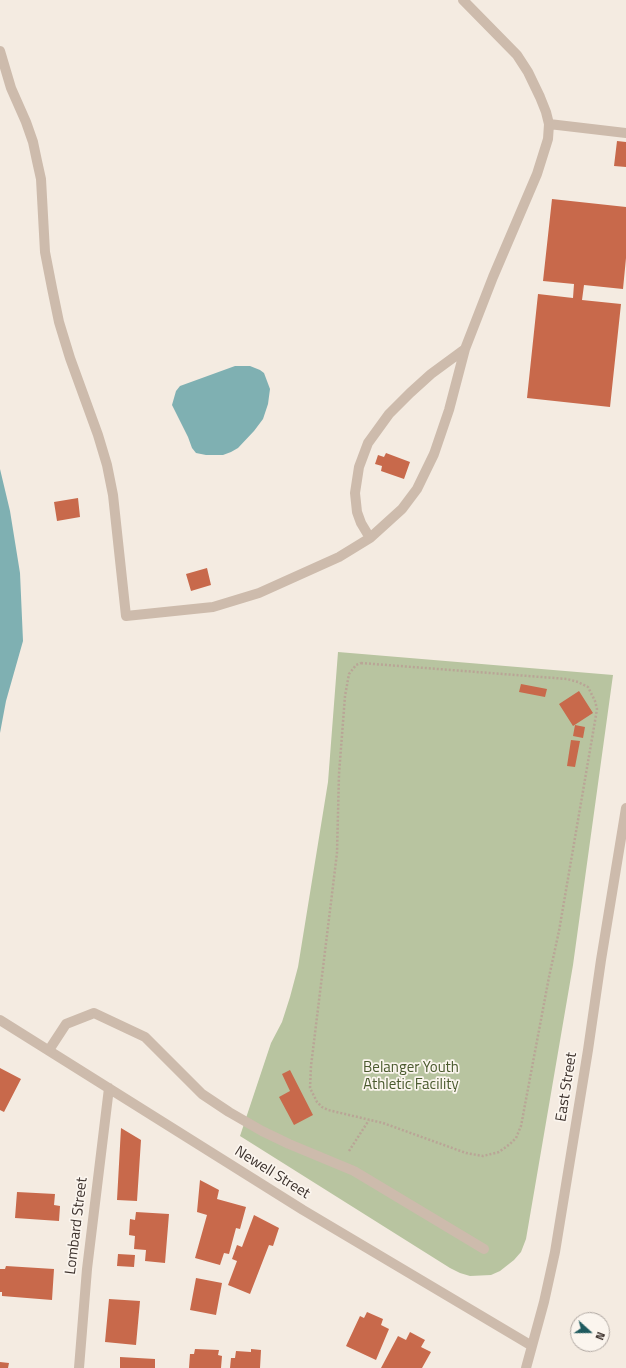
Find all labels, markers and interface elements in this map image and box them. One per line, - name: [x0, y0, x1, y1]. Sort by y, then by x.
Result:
- street label: East Street: [553, 1051, 581, 1123]
- park label: Belanger Youth Athletic Facility: [363, 1059, 459, 1094]
- street label: Newell Street: [231, 1143, 313, 1203]
- street label: Lombard Street: [62, 1176, 92, 1276]
- north arrow: [570, 1312, 610, 1352]
- text: N: [591, 1330, 609, 1342]

